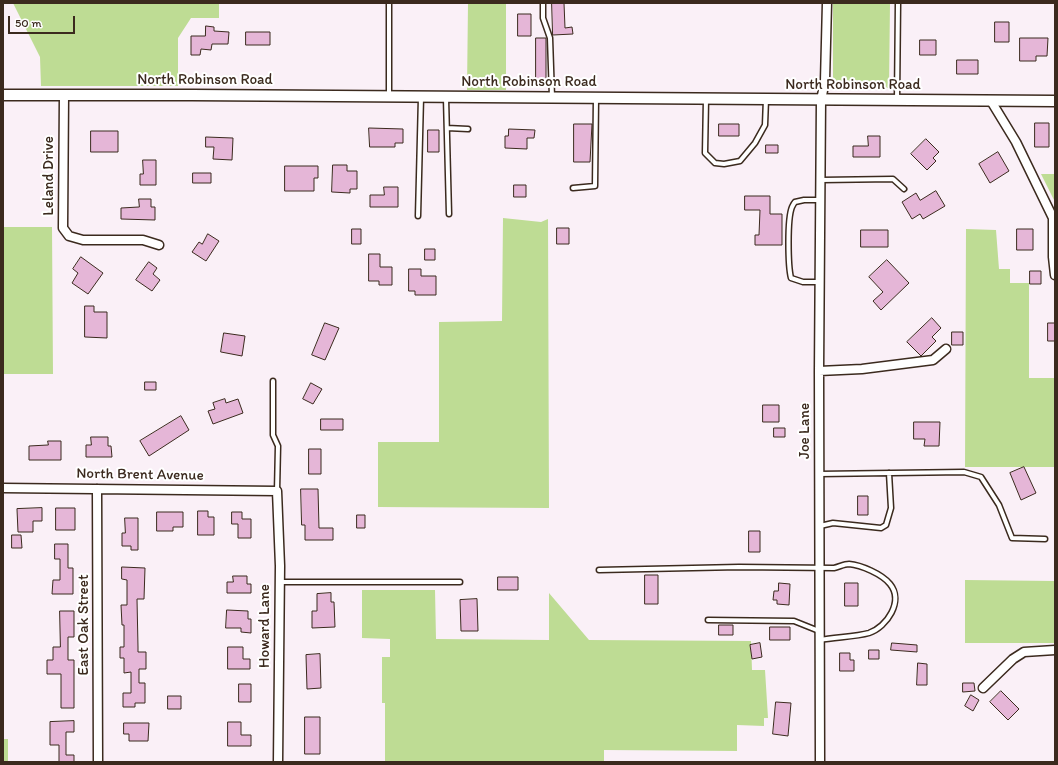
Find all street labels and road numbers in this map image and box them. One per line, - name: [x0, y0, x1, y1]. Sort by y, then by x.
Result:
- street label: North Robinson Road: [137, 71, 273, 89]
- street label: North Robinson Road: [461, 73, 597, 91]
- street label: North Robinson Road: [785, 76, 921, 94]
- street label: Leland Drive: [40, 136, 58, 216]
- street label: Joe Lane: [796, 403, 814, 459]
- street label: North Brent Avenue: [76, 465, 204, 485]
- street label: East Oak Street: [75, 574, 93, 676]
- street label: Howard Lane: [256, 584, 274, 668]

